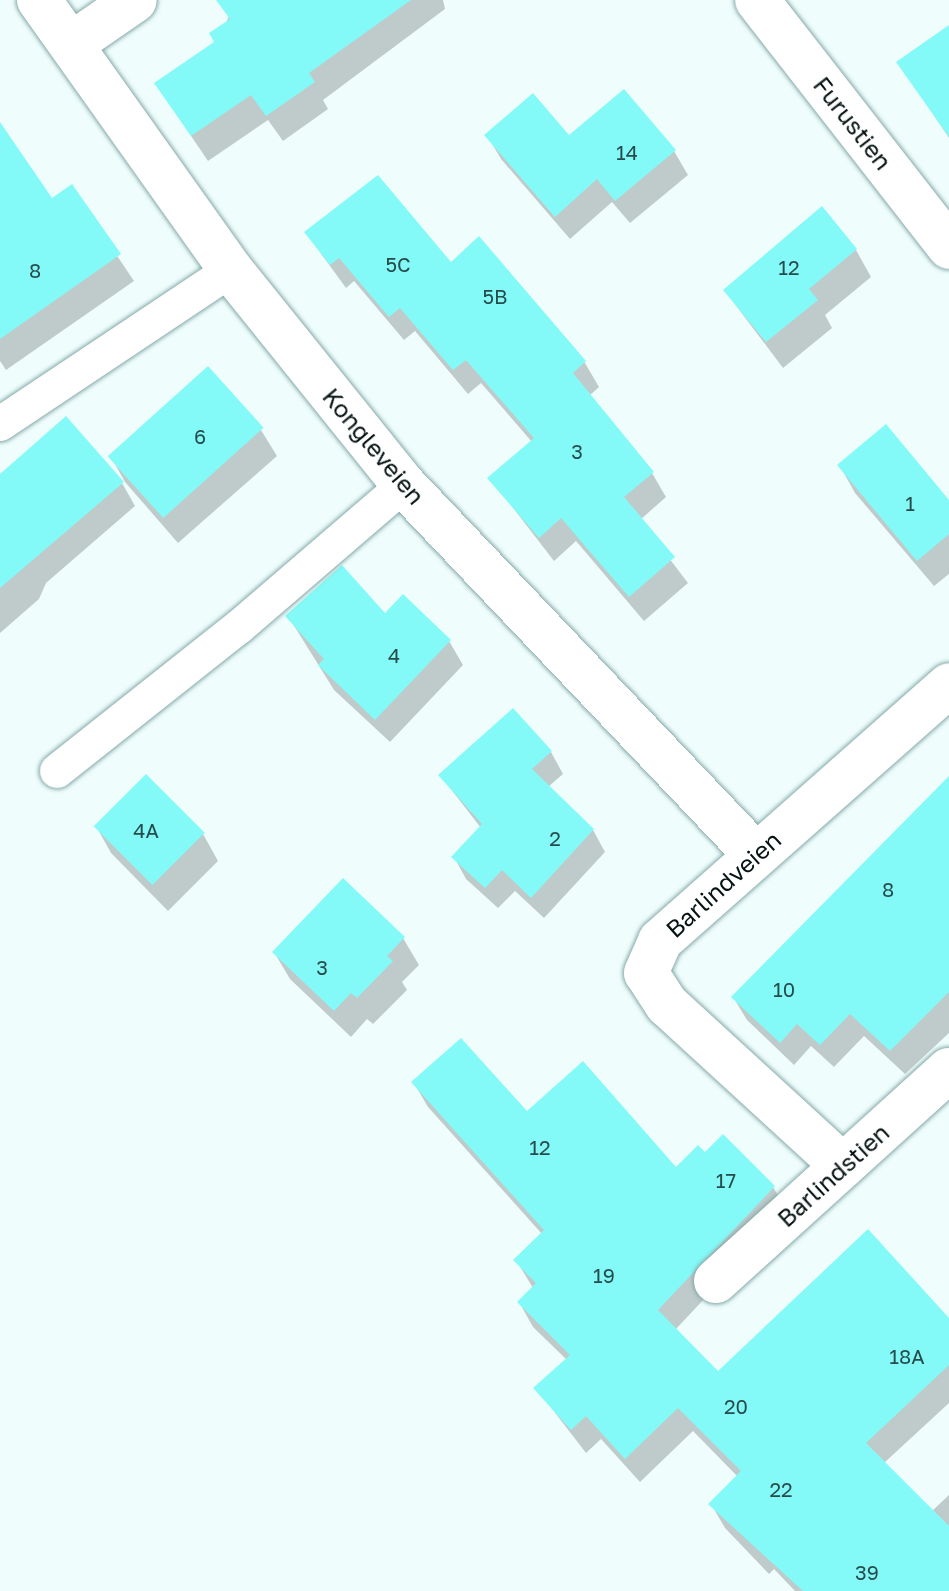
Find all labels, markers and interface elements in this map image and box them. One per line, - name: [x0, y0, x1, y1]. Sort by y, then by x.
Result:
- street label: Furustien: [808, 71, 898, 175]
- house number: 14: [616, 140, 638, 164]
- house number: 5C: [385, 252, 411, 276]
- house number: 12: [778, 255, 800, 279]
- house number: 8: [29, 258, 41, 282]
- house number: 5B: [483, 284, 507, 308]
- street label: Kongleveien: [317, 382, 431, 510]
- house number: 6: [194, 424, 206, 448]
- house number: 3: [571, 439, 583, 463]
- house number: 1: [905, 491, 915, 515]
- house number: 4: [388, 643, 400, 667]
- house number: 4A: [133, 818, 159, 842]
- street label: Barlindveien: [660, 825, 786, 943]
- house number: 2: [549, 826, 561, 850]
- house number: 8: [882, 877, 894, 901]
- house number: 3: [316, 955, 328, 979]
- house number: 10: [773, 977, 795, 1001]
- street label: Barlindstien: [771, 1117, 895, 1233]
- house number: 12: [529, 1135, 551, 1159]
- house number: 17: [716, 1168, 736, 1192]
- house number: 19: [593, 1263, 615, 1287]
- house number: 18A: [889, 1344, 925, 1368]
- house number: 20: [724, 1394, 748, 1418]
- house number: 22: [769, 1477, 793, 1501]
- house number: 39: [855, 1560, 879, 1584]

